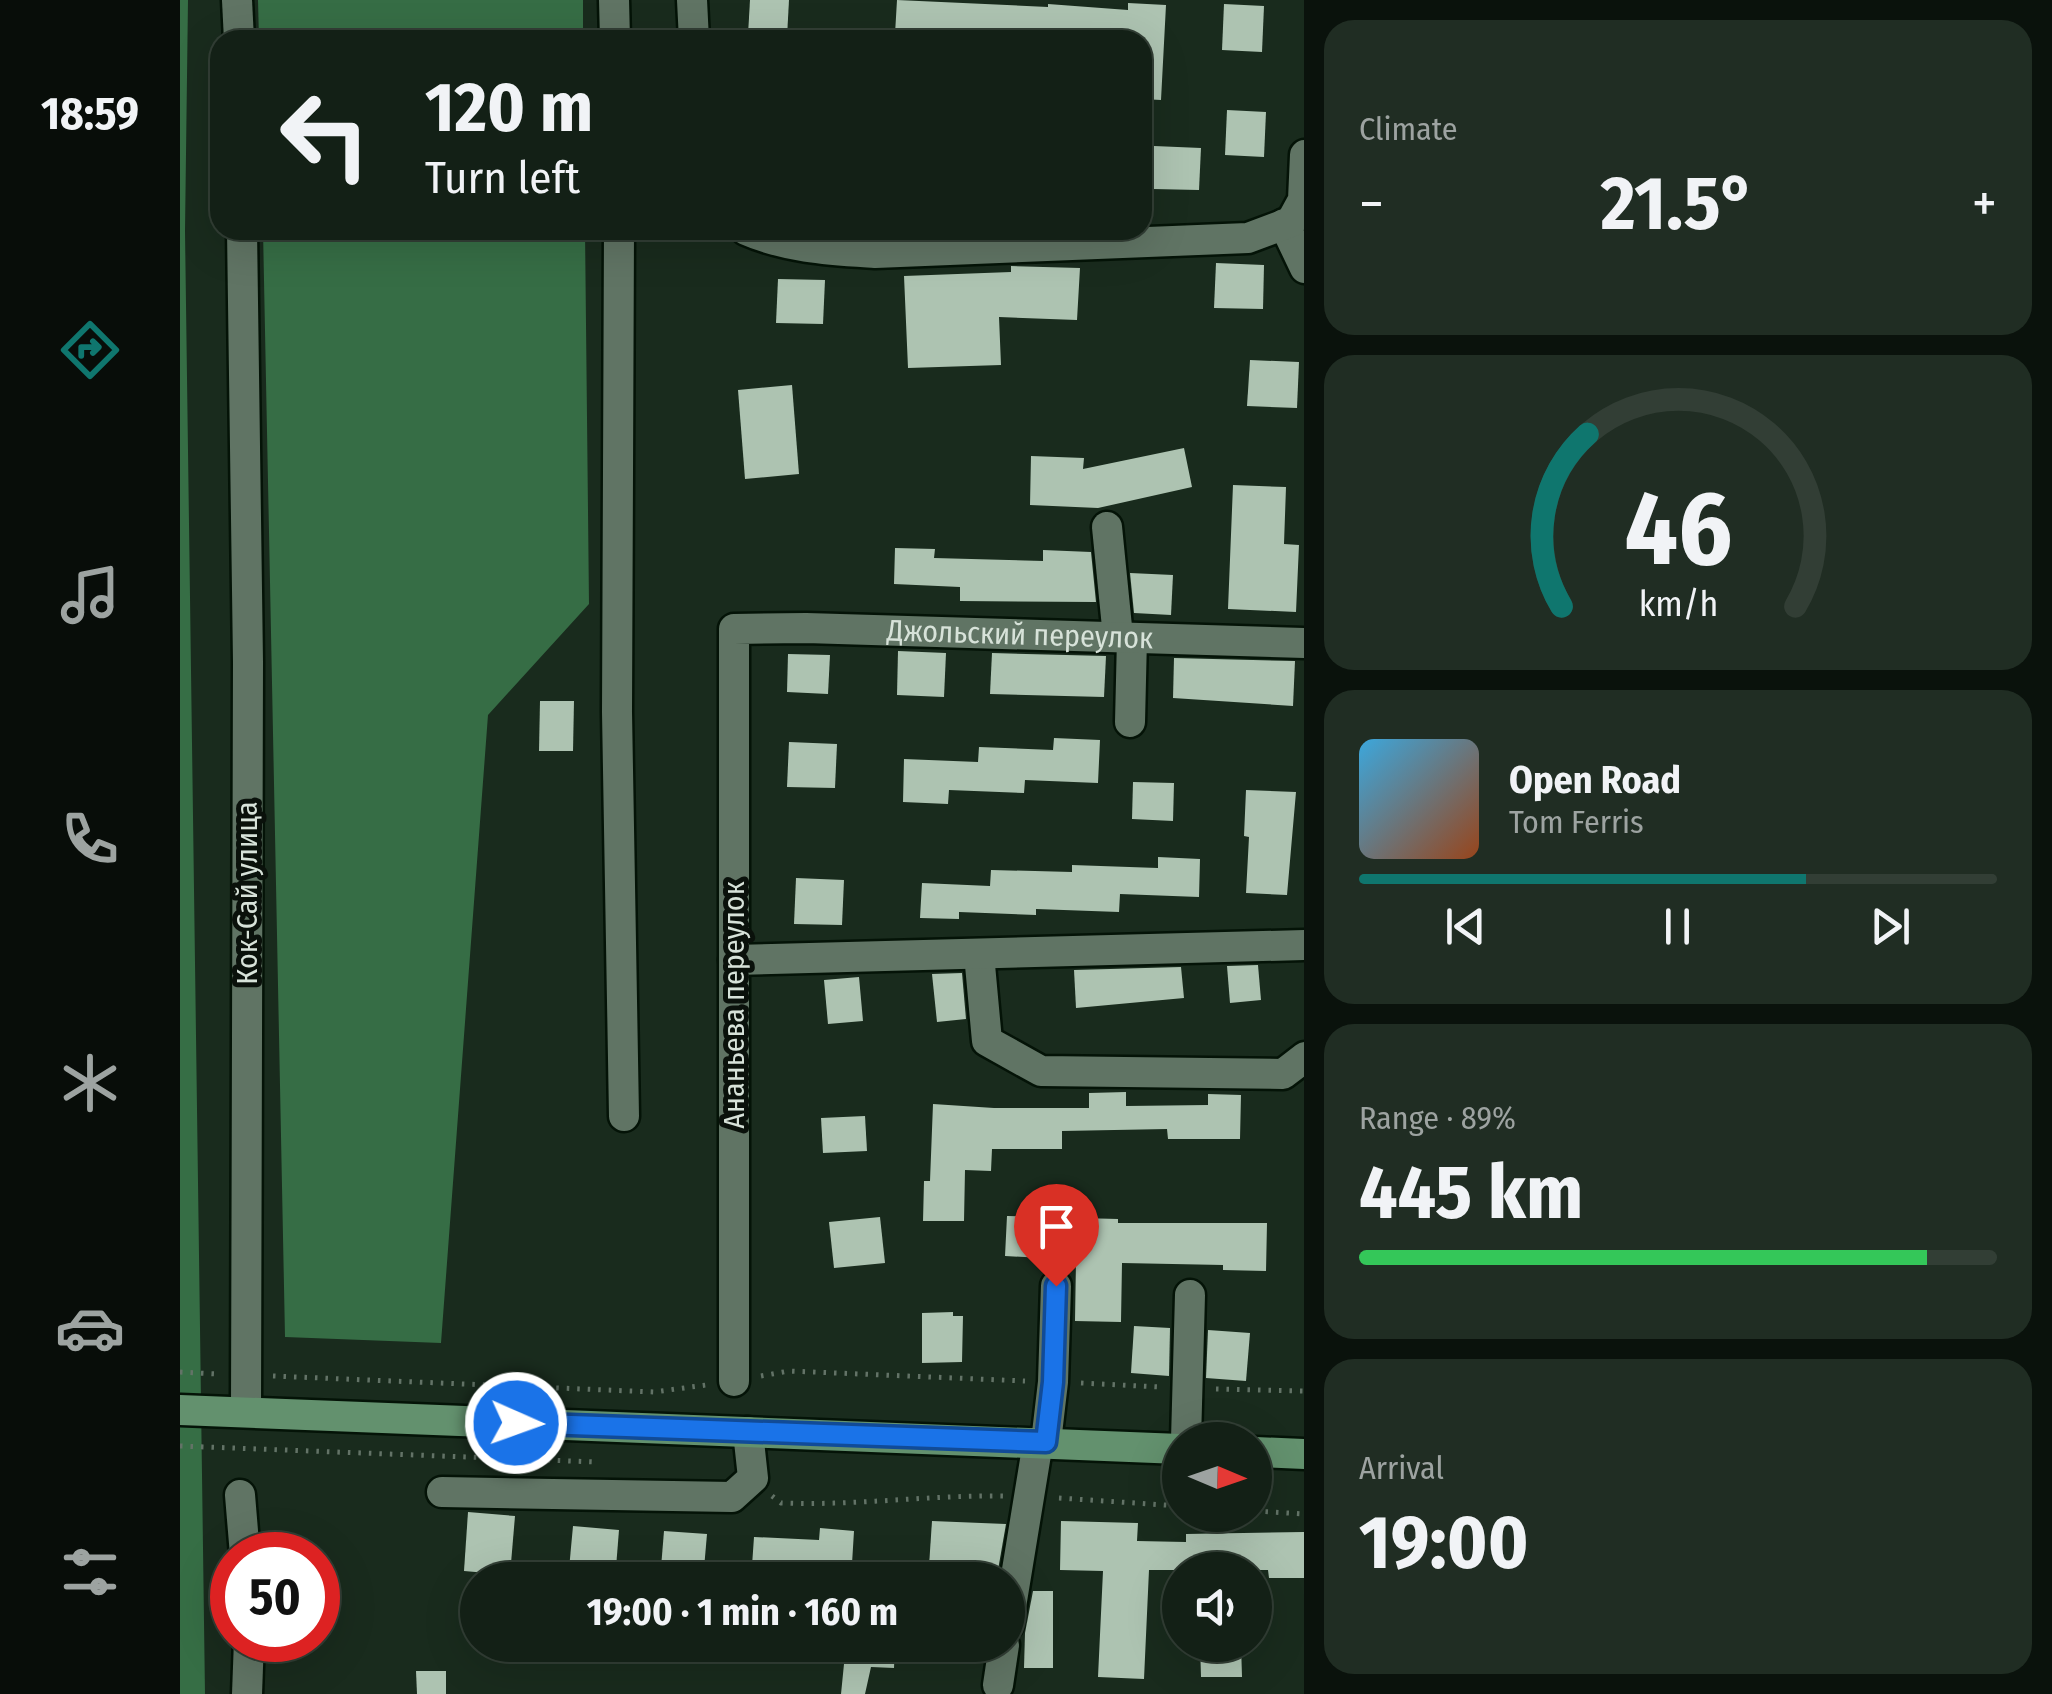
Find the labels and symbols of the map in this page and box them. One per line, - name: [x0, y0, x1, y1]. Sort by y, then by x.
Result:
- street label: Джольский переулок: [885, 612, 1154, 656]
- street label: Кок-Сай улица: [229, 801, 265, 985]
- street label: Ананьева переулок: [716, 881, 752, 1129]
- pin: [1014, 1184, 1099, 1287]
- position arrow: [464, 1371, 568, 1475]
- north arrow: [1162, 1422, 1272, 1532]
- speed limit sign: 50: [210, 1532, 340, 1662]

